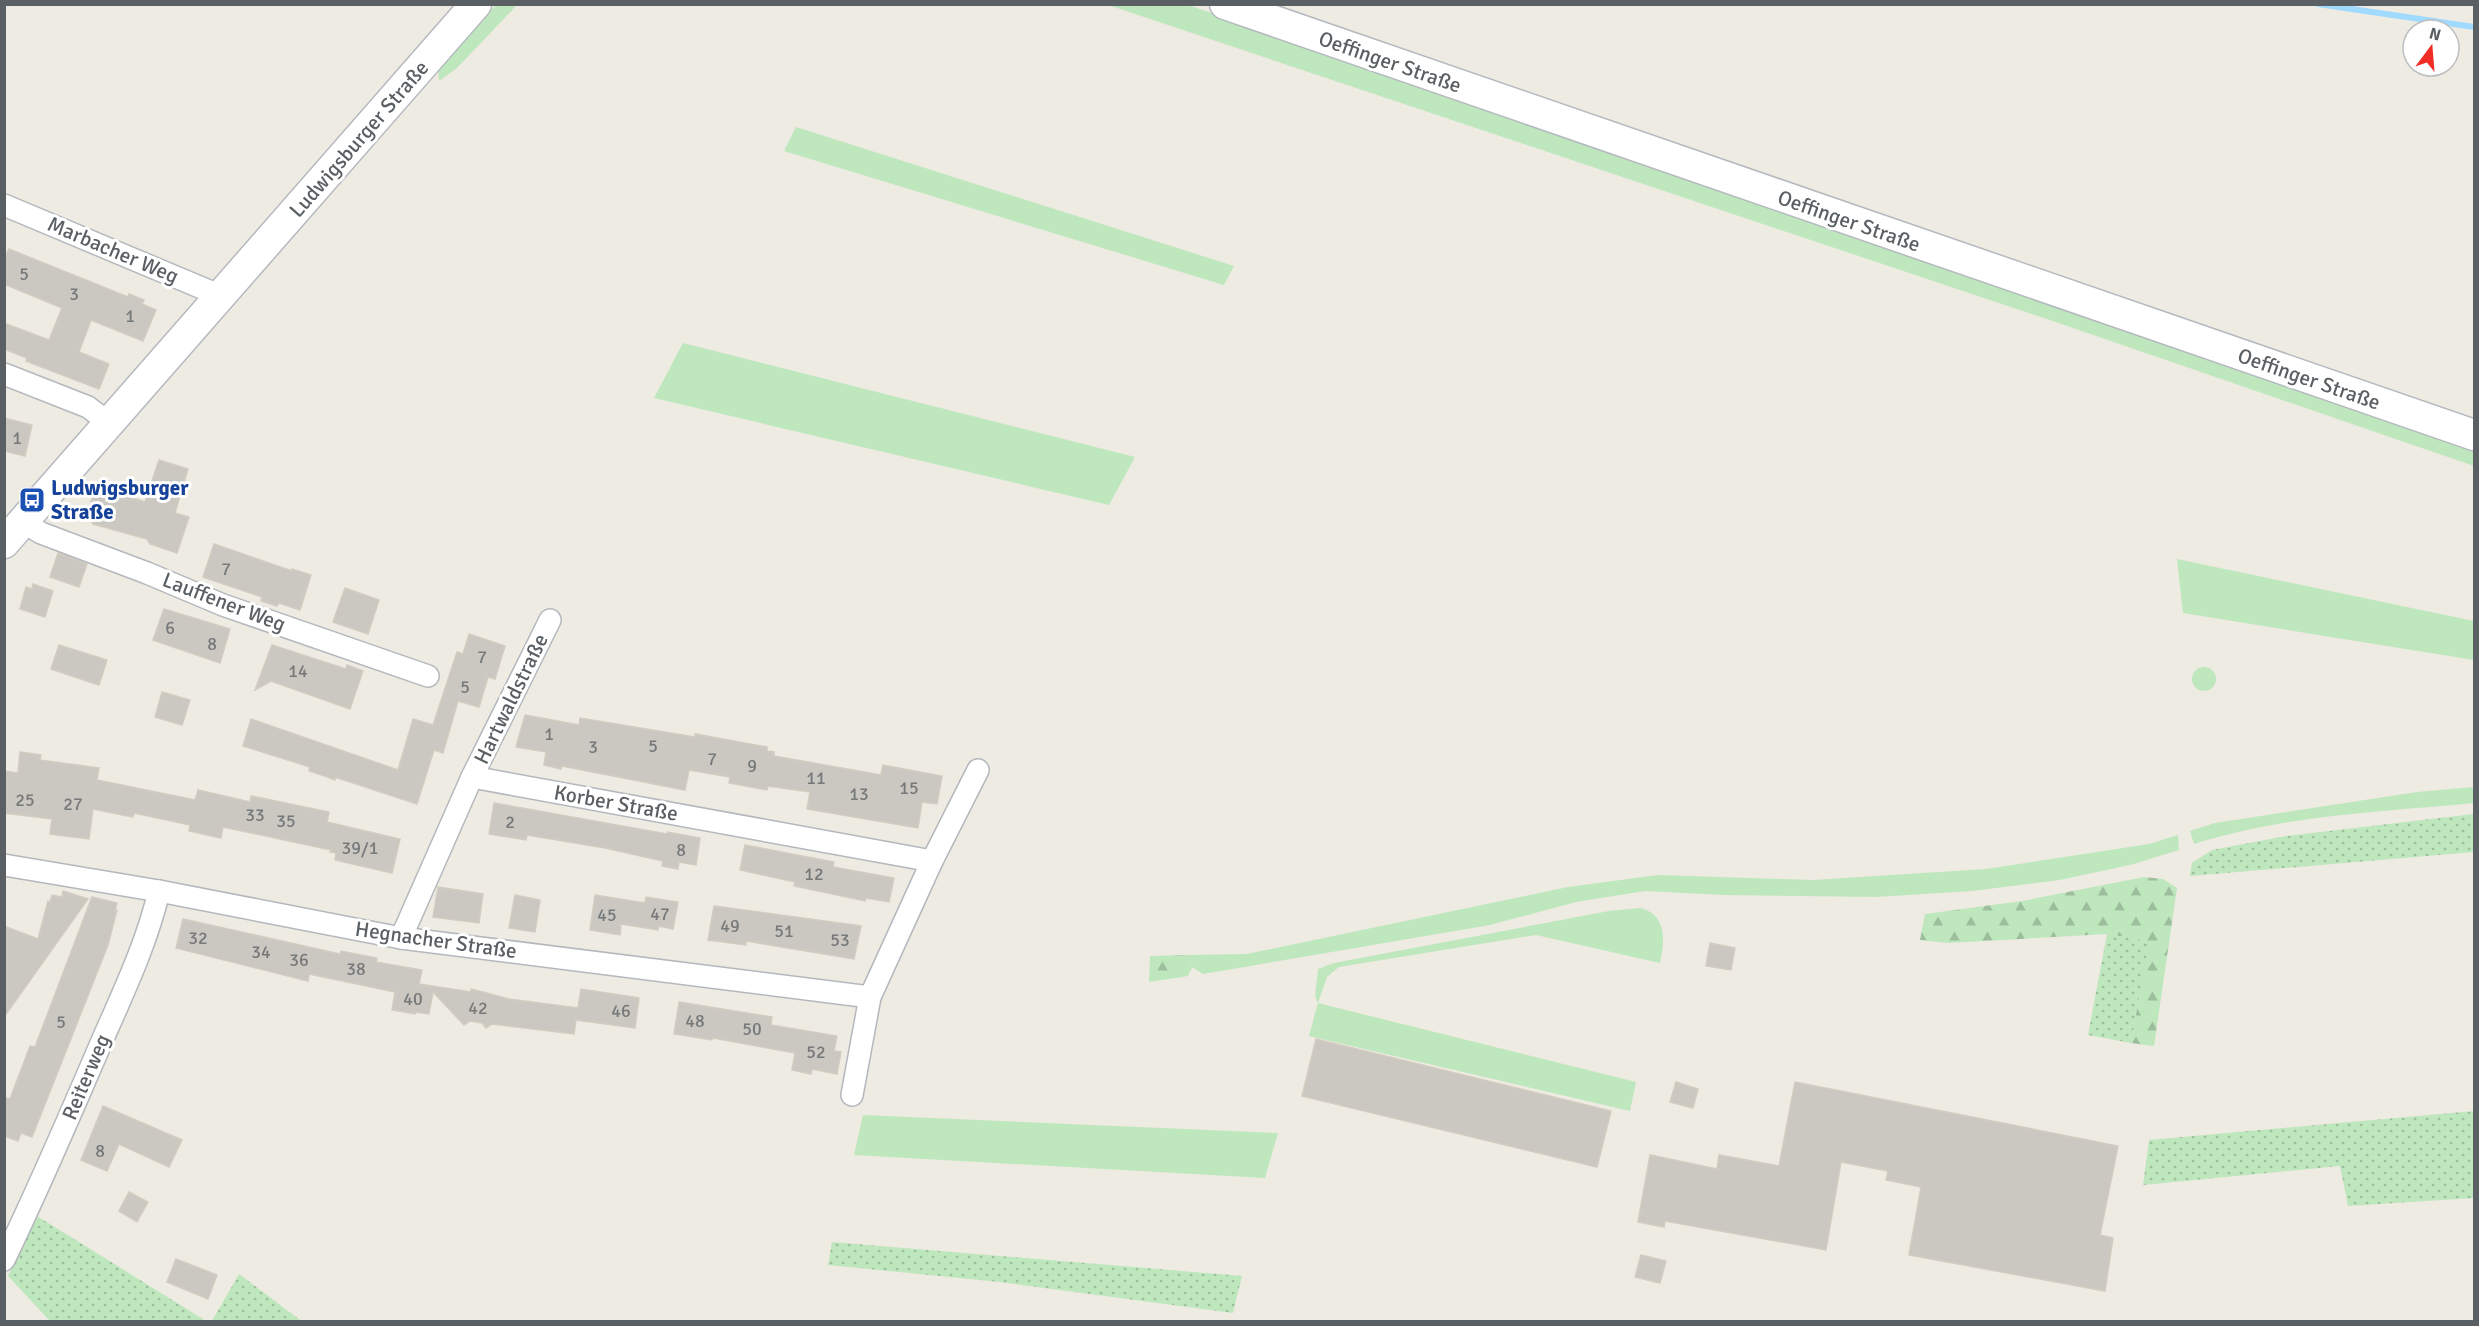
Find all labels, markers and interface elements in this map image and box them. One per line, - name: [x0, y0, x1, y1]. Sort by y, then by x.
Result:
- north arrow: [2401, 18, 2461, 78]
- text: N: [2427, 23, 2443, 46]
- street label: Oeffinger Straße: [1315, 25, 1465, 99]
- street label: Ludwigsburger Straße: [284, 55, 434, 223]
- street label: Oeffinger Straße: [1774, 184, 1924, 258]
- street label: Marbacher Weg: [44, 211, 182, 289]
- house number: 5: [19, 263, 29, 285]
- house number: 3: [69, 283, 79, 305]
- house number: 1: [125, 305, 135, 327]
- street label: Oeffinger Straße: [2234, 342, 2384, 416]
- house number: 1: [12, 427, 22, 449]
- place label: Ludwigsburger Straße: [51, 475, 189, 525]
- bus stop icon: Ludwigsburger Straße: [17, 485, 47, 515]
- house number: 7: [221, 558, 231, 580]
- street label: Lauffener Weg: [159, 567, 289, 637]
- house number: 6: [165, 617, 175, 639]
- street label: Hartwaldstraße: [468, 630, 554, 768]
- house number: 8: [207, 633, 217, 655]
- house number: 7: [477, 646, 487, 668]
- house number: 14: [288, 660, 308, 682]
- house number: 5: [460, 676, 470, 698]
- house number: 1: [544, 723, 554, 745]
- house number: 5: [648, 735, 658, 757]
- house number: 3: [588, 736, 598, 758]
- house number: 7: [707, 748, 717, 770]
- house number: 9: [747, 755, 757, 777]
- house number: 11: [806, 767, 826, 789]
- house number: 15: [899, 777, 919, 799]
- street label: Korber Straße: [552, 779, 680, 827]
- house number: 13: [849, 783, 869, 805]
- house number: 25: [15, 789, 35, 811]
- house number: 27: [63, 793, 83, 815]
- house number: 33: [245, 804, 265, 826]
- house number: 35: [276, 810, 296, 832]
- house number: 2: [505, 811, 515, 833]
- house number: 39/1: [342, 837, 378, 859]
- house number: 8: [676, 839, 686, 861]
- house number: 12: [804, 863, 824, 885]
- house number: 47: [650, 903, 670, 925]
- house number: 45: [597, 904, 617, 926]
- house number: 49: [720, 915, 740, 937]
- street label: Hegnacher Straße: [354, 916, 518, 964]
- house number: 51: [774, 920, 794, 942]
- house number: 32: [188, 927, 208, 949]
- house number: 53: [830, 929, 850, 951]
- house number: 34: [251, 941, 271, 963]
- house number: 36: [289, 949, 309, 971]
- house number: 38: [346, 958, 366, 980]
- house number: 40: [403, 988, 423, 1010]
- house number: 42: [468, 997, 488, 1019]
- house number: 46: [611, 1000, 631, 1022]
- house number: 48: [685, 1010, 705, 1032]
- house number: 5: [56, 1011, 66, 1033]
- house number: 50: [742, 1018, 762, 1040]
- street label: Reiterweg: [56, 1030, 116, 1124]
- house number: 52: [806, 1041, 826, 1063]
- house number: 8: [95, 1140, 105, 1162]

